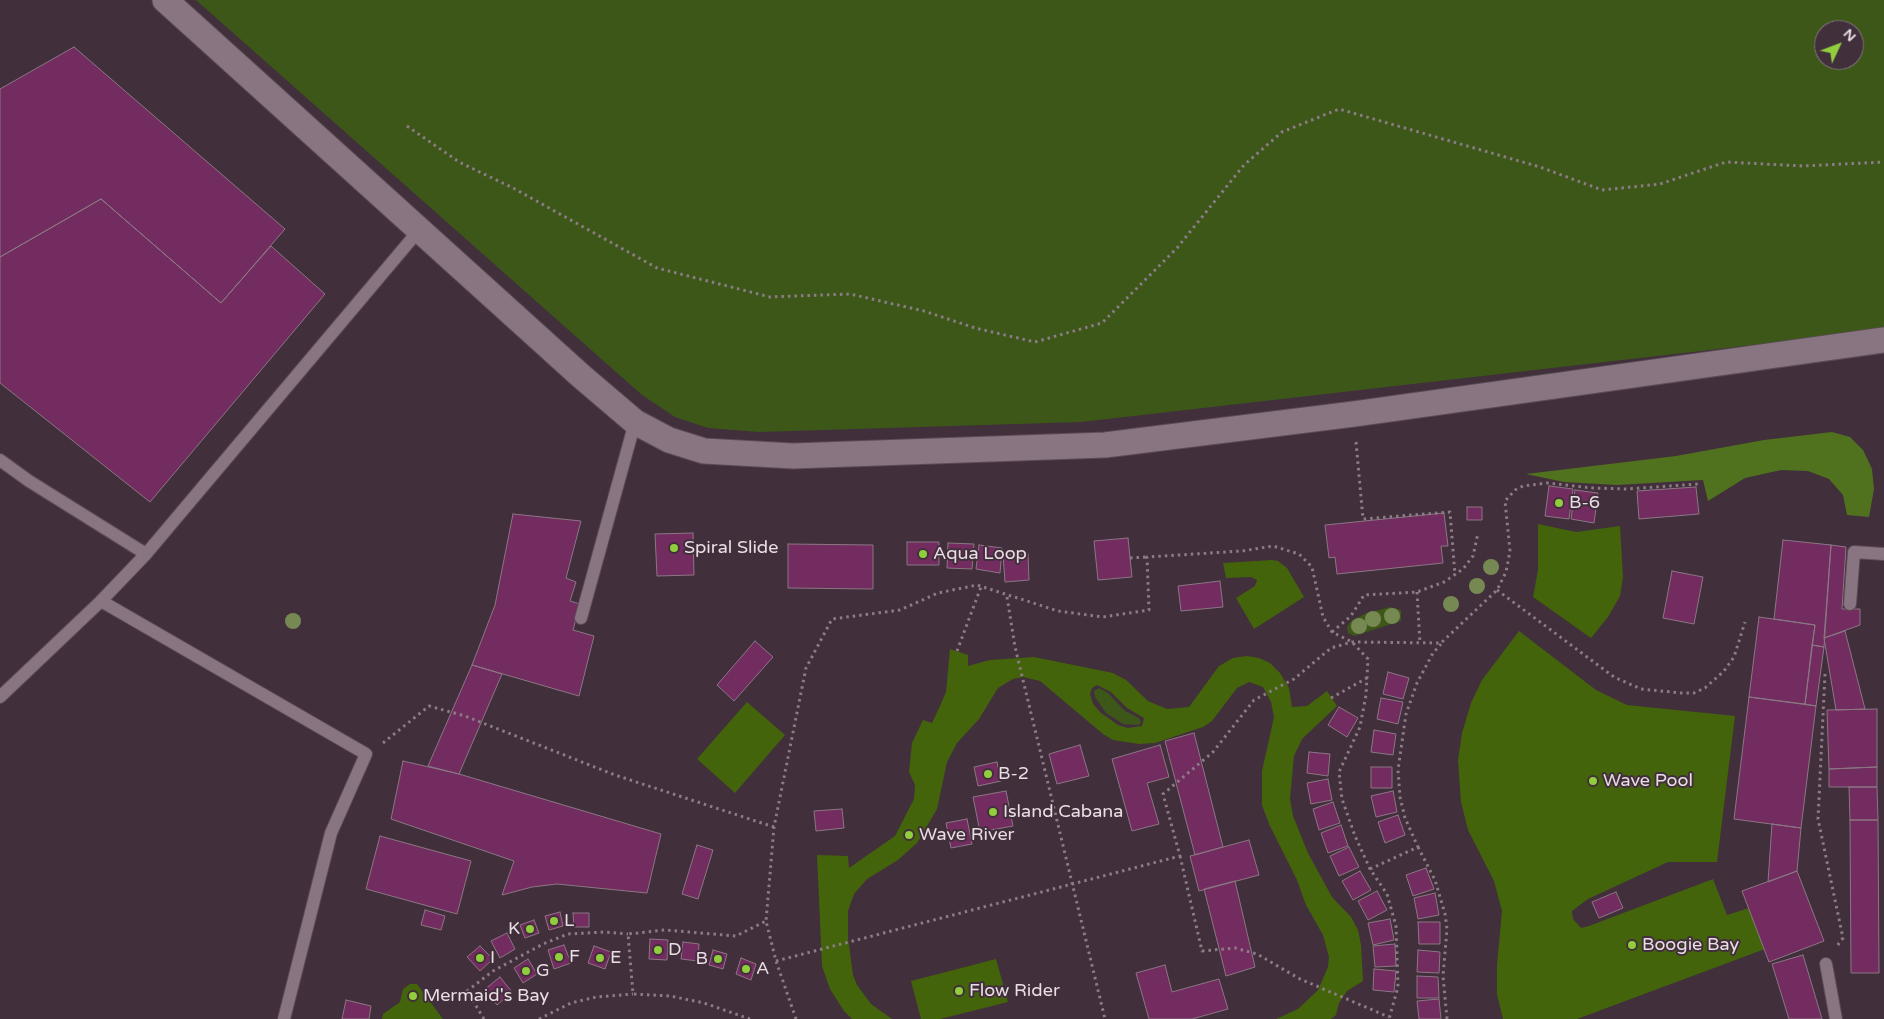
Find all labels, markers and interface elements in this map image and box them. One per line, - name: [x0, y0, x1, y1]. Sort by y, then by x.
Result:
- north arrow: [1814, 20, 1864, 70]
- text: N: [1840, 25, 1860, 45]
- place label: B-6: [1569, 492, 1600, 514]
- marker: B-6: [1553, 497, 1565, 509]
- place label: Spiral Slide: [684, 537, 778, 559]
- marker: Spiral Slide: [668, 542, 680, 554]
- place label: Aqua Loop: [933, 543, 1027, 565]
- marker: Aqua Loop: [917, 548, 929, 560]
- place label: B-2: [998, 763, 1029, 785]
- marker: B-2: [982, 768, 994, 780]
- place label: Wave Pool: [1603, 770, 1693, 792]
- marker: Wave Pool: [1587, 775, 1599, 787]
- place label: Island Cabana: [1003, 801, 1123, 823]
- marker: Island Cabana: [987, 806, 999, 818]
- place label: Wave River: [919, 824, 1015, 846]
- marker: Wave River: [903, 829, 915, 841]
- place label: L: [564, 910, 574, 932]
- marker: L: [548, 915, 560, 927]
- place label: K: [508, 918, 520, 940]
- marker: K: [524, 923, 536, 935]
- place label: Boogie Bay: [1642, 934, 1739, 956]
- place label: D: [668, 939, 682, 961]
- marker: Boogie Bay: [1626, 939, 1638, 951]
- marker: D: [652, 944, 664, 956]
- place label: F: [569, 946, 580, 968]
- place label: I: [490, 947, 495, 969]
- place label: E: [610, 947, 621, 969]
- place label: B: [696, 948, 708, 970]
- marker: F: [553, 951, 565, 963]
- marker: I: [474, 952, 486, 964]
- marker: E: [594, 952, 606, 964]
- marker: B: [712, 953, 724, 965]
- place label: A: [756, 958, 769, 980]
- place label: G: [536, 960, 550, 982]
- marker: A: [740, 963, 752, 975]
- marker: G: [520, 965, 532, 977]
- place label: Flow Rider: [969, 980, 1060, 1002]
- place label: Mermaid's Bay: [423, 985, 549, 1007]
- marker: Flow Rider: [953, 985, 965, 997]
- marker: Mermaid's Bay: [407, 990, 419, 1002]

